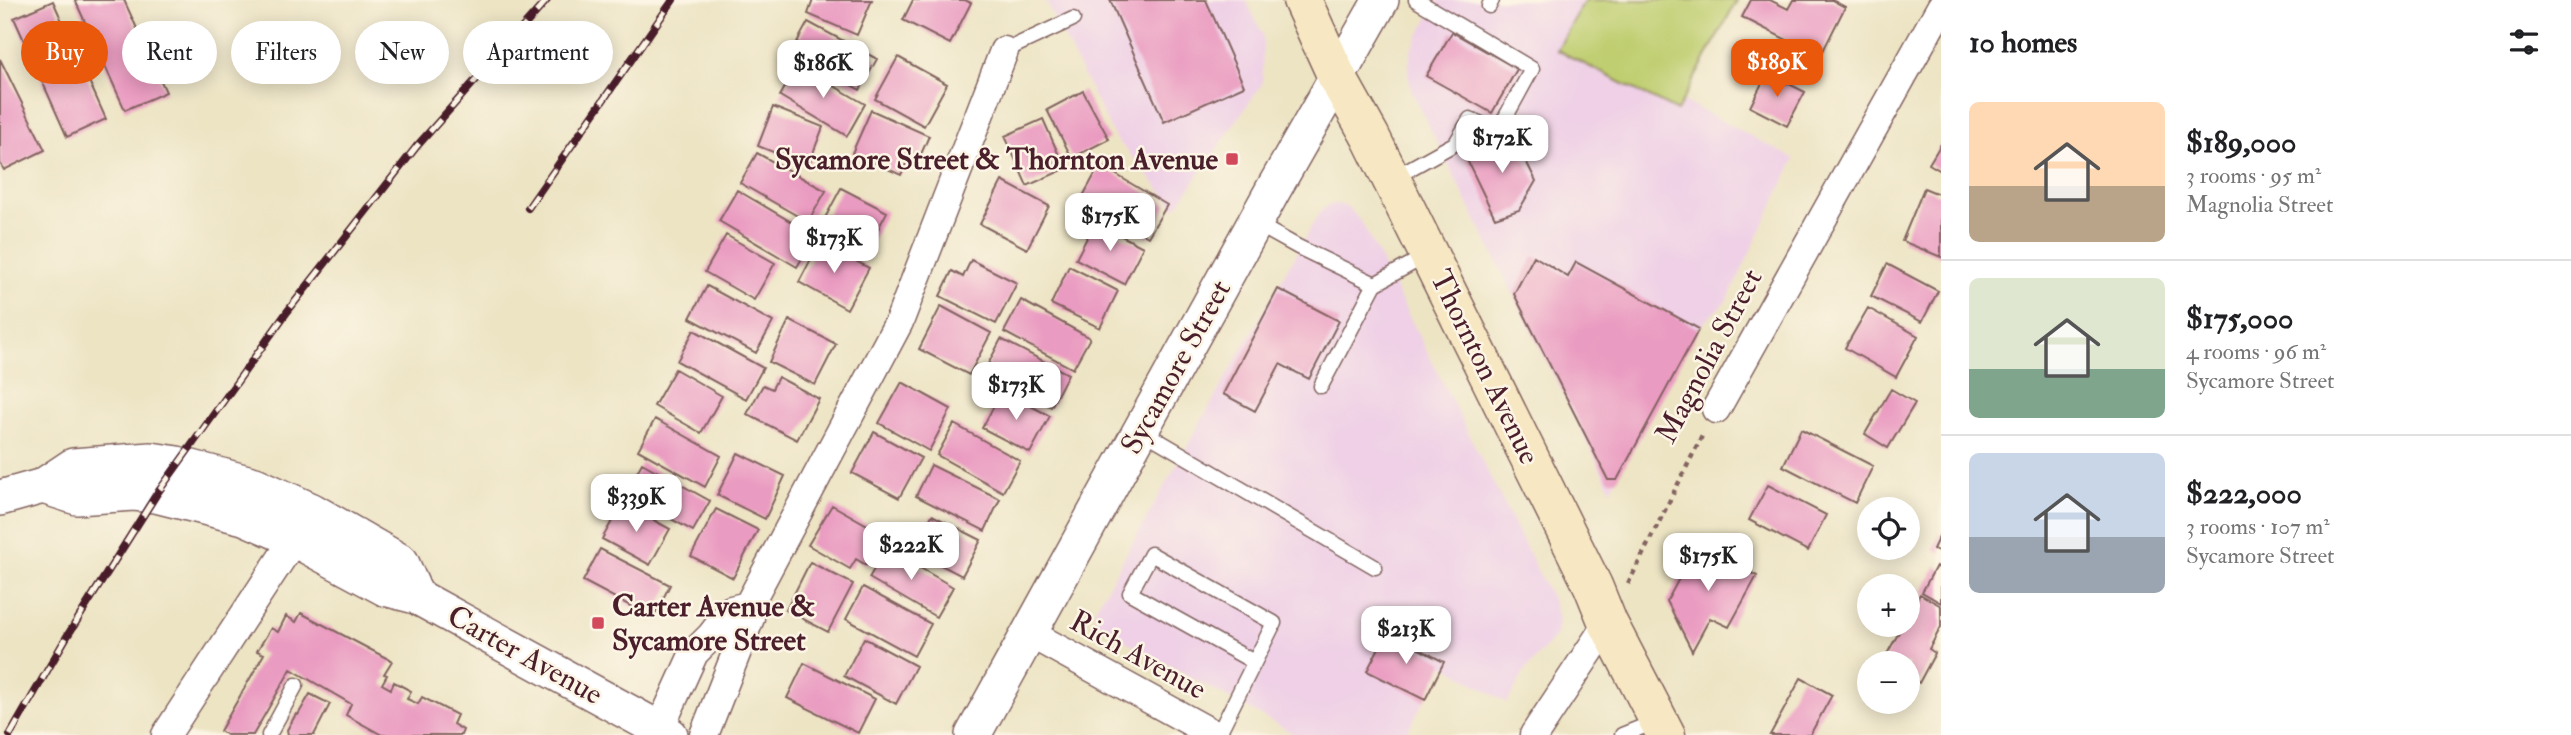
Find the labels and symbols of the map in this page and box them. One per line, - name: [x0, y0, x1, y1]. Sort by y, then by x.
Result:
- pin: $189K: [1728, 40, 1826, 99]
- pin: $186K: [774, 41, 872, 100]
- pin: $172K: [1453, 116, 1551, 175]
- place label: Sycamore Street & Thornton Avenue: [775, 141, 1218, 178]
- marker: Sycamore Street & Thornton Avenue: [1224, 151, 1240, 167]
- pin: $175K: [1061, 194, 1159, 253]
- pin: $173K: [785, 216, 883, 275]
- street label: Magnolia Street: [1648, 262, 1771, 450]
- street label: Thornton Avenue: [1422, 264, 1548, 470]
- street label: Sycamore Street: [1113, 273, 1239, 461]
- pin: $173K: [967, 362, 1065, 422]
- pin: $339K: [587, 475, 685, 534]
- pin: $222K: [862, 522, 960, 582]
- pin: $175K: [1659, 534, 1757, 593]
- place label: Carter Avenue & Sycamore Street: [612, 588, 815, 659]
- street label: Carter Avenue: [441, 597, 609, 713]
- street label: Rich Avenue: [1063, 602, 1213, 708]
- pin: $213K: [1357, 606, 1455, 666]
- marker: Carter Avenue & Sycamore Street: [590, 615, 606, 631]

